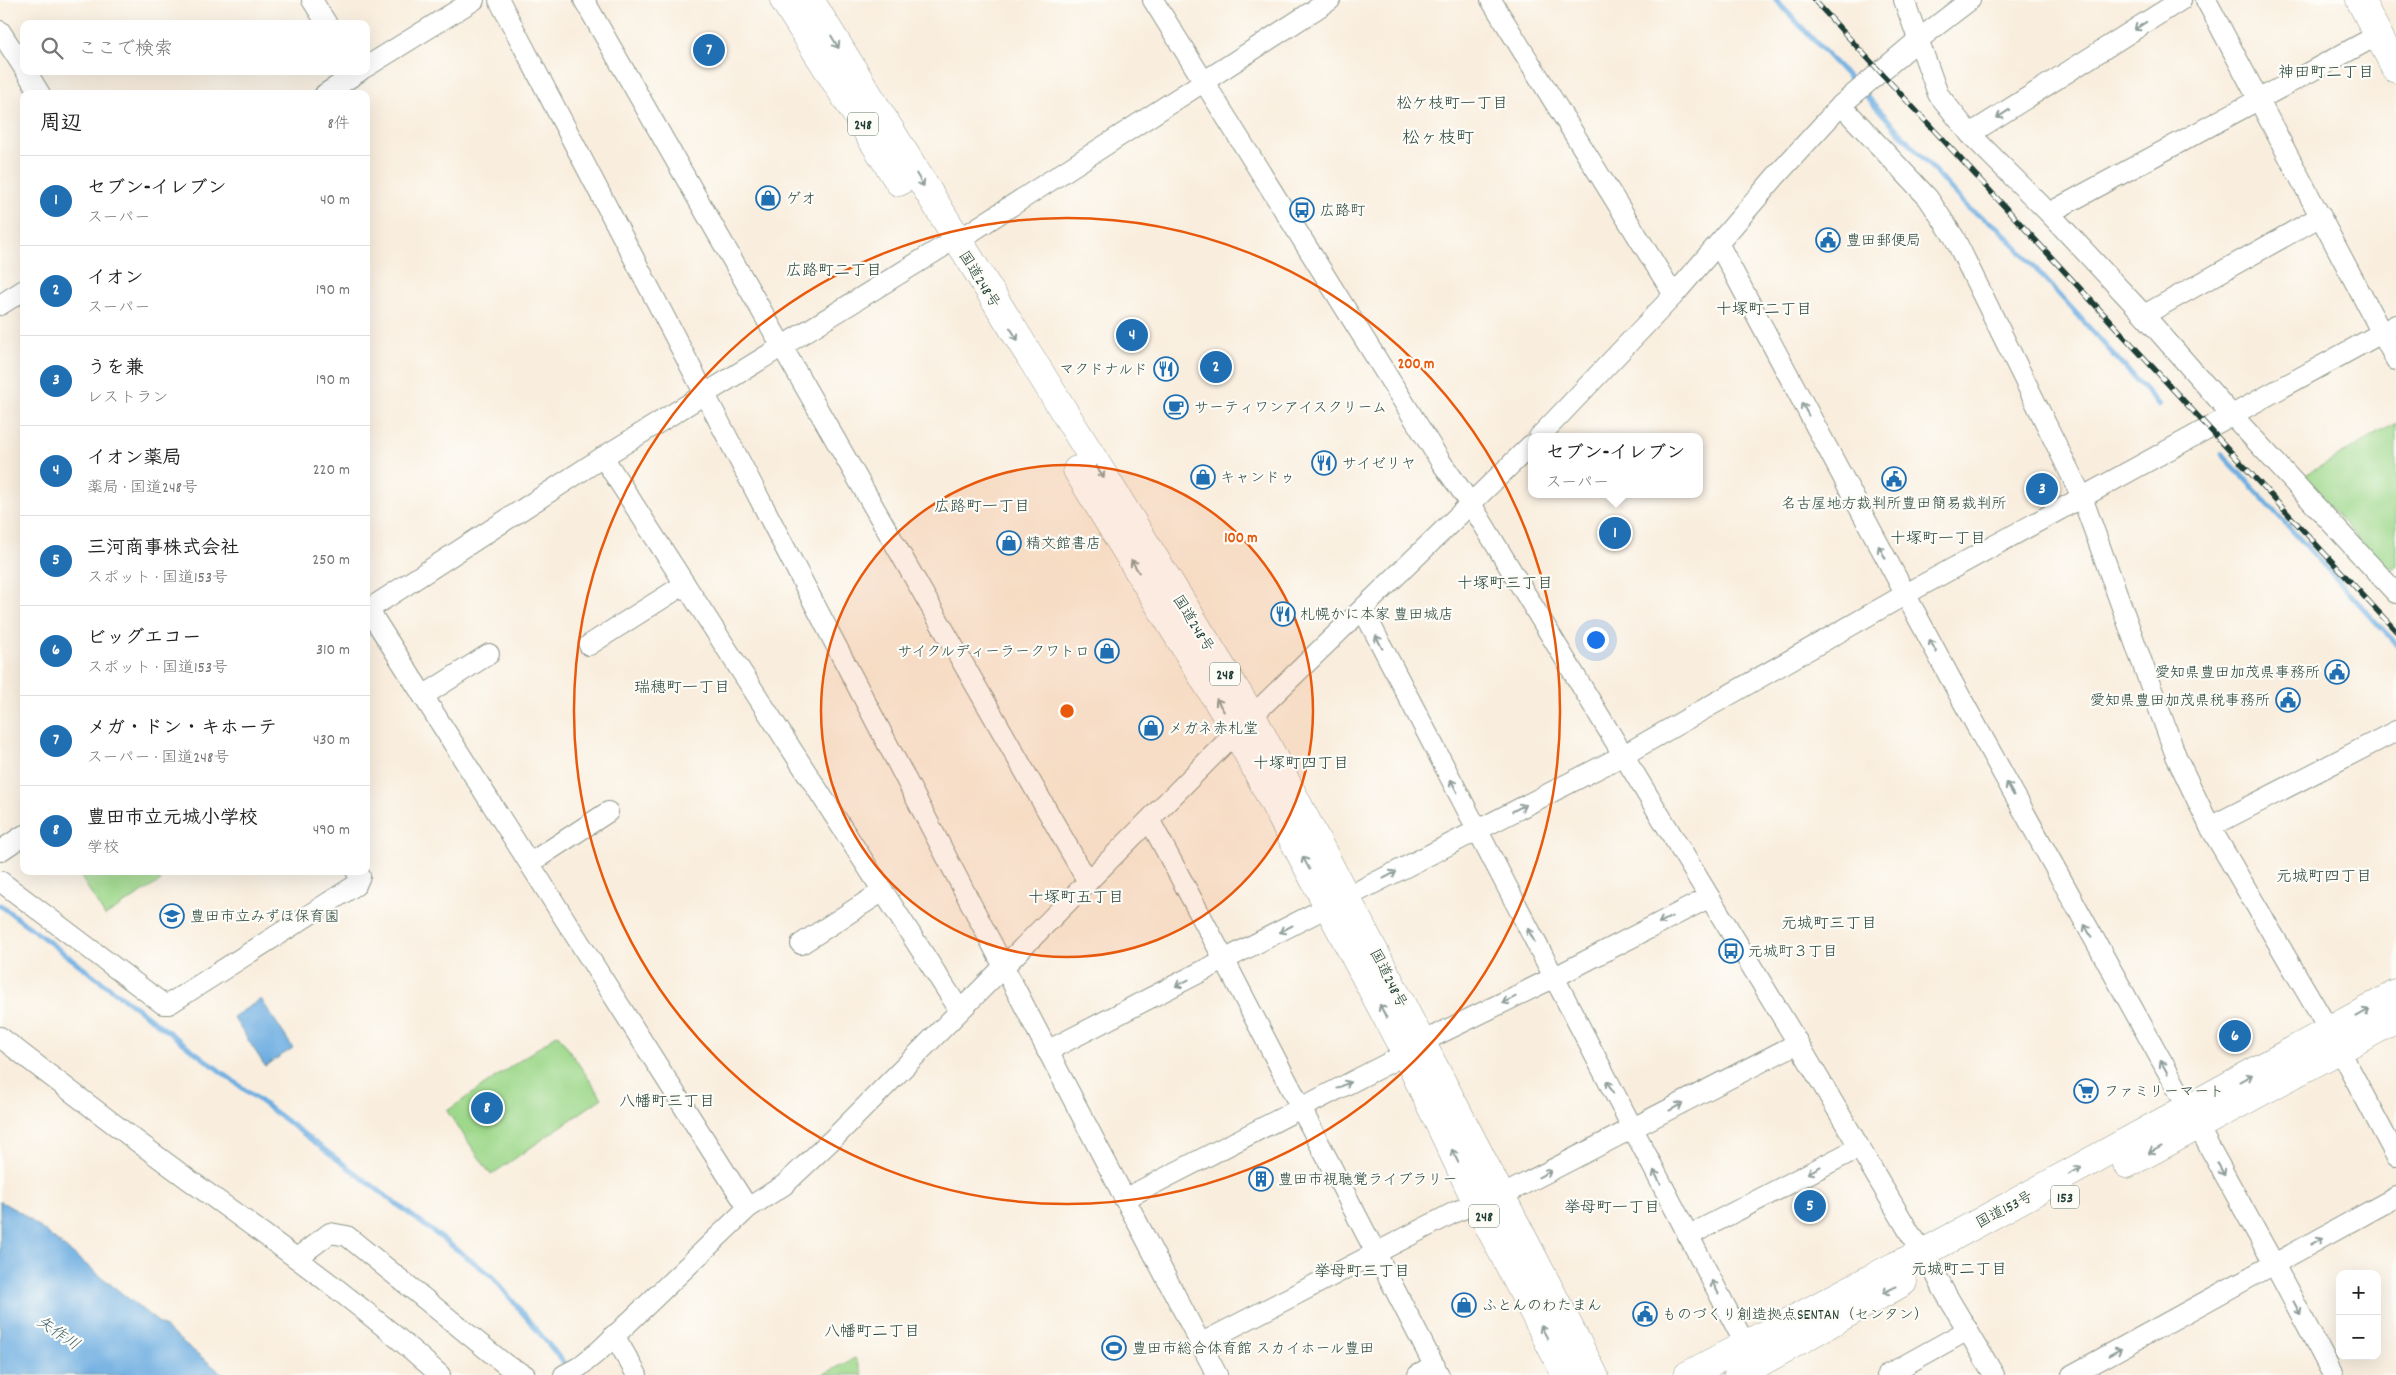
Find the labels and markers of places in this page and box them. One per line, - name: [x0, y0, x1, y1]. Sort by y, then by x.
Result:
- pin: 7: [693, 31, 725, 69]
- shop icon: ゲオ: [755, 185, 781, 211]
- place label: ゲオ: [786, 189, 816, 211]
- bus stop icon: 広路町: [1289, 197, 1315, 223]
- place label: 広路町: [1320, 201, 1366, 223]
- public building icon: 豊田郵便局: [1815, 227, 1841, 253]
- place label: 豊田郵便局: [1846, 231, 1921, 253]
- pin: 4: [1116, 316, 1148, 354]
- pin: 2: [1200, 348, 1232, 386]
- restaurant icon: マクドナルド: [1153, 356, 1179, 382]
- place label: マクドナルド: [1059, 360, 1148, 382]
- cafe icon: サーティワンアイスクリーム: [1163, 394, 1189, 420]
- place label: サーティワンアイスクリーム: [1194, 398, 1387, 420]
- restaurant icon: サイゼリヤ: [1311, 450, 1337, 476]
- place label: サイゼリヤ: [1342, 454, 1416, 476]
- shop icon: キャンドゥ: [1190, 464, 1216, 490]
- public building icon: 名古屋地方裁判所豊田簡易裁判所: [1881, 466, 1907, 492]
- place label: キャンドゥ: [1220, 468, 1295, 490]
- pin: 3: [2026, 470, 2058, 508]
- place label: 名古屋地方裁判所豊田簡易裁判所: [1781, 494, 2007, 516]
- pin: 1: [1599, 514, 1631, 552]
- shop icon: 精文館書店: [996, 530, 1022, 556]
- place label: 精文館書店: [1026, 534, 1101, 556]
- restaurant icon: 札幌かに本家 豊田城店: [1270, 601, 1296, 627]
- place label: 札幌かに本家 豊田城店: [1300, 605, 1453, 627]
- shop icon: サイクルディーラークワトロ: [1094, 638, 1120, 664]
- place label: サイクルディーラークワトロ: [897, 642, 1090, 664]
- public building icon: 愛知県豊田加茂県事務所: [2324, 659, 2350, 685]
- place label: 愛知県豊田加茂県事務所: [2155, 663, 2320, 685]
- public building icon: 愛知県豊田加茂県税事務所: [2275, 687, 2301, 713]
- place label: 愛知県豊田加茂県税事務所: [2090, 691, 2270, 713]
- centre of rings: [1058, 702, 1076, 720]
- shop icon: メガネ赤札堂: [1138, 715, 1164, 741]
- place label: メガネ赤札堂: [1168, 719, 1258, 741]
- school or university icon: 豊田市立みずほ保育園: [159, 903, 185, 929]
- place label: 豊田市立みずほ保育園: [190, 907, 339, 929]
- bus stop icon: 元城町３丁目: [1718, 938, 1744, 964]
- place label: 元城町３丁目: [1748, 942, 1838, 964]
- pin: 6: [2219, 1017, 2251, 1055]
- supermarket icon: ファミリーマート: [2073, 1078, 2099, 1104]
- place label: ファミリーマート: [2104, 1082, 2224, 1104]
- pin: 8: [471, 1089, 503, 1127]
- building icon: 豊田市視聴覚ライブラリー: [1248, 1166, 1274, 1192]
- place label: 豊田市視聴覚ライブラリー: [1278, 1170, 1457, 1192]
- pin: 5: [1794, 1187, 1826, 1225]
- shop icon: ふとんのわたまん: [1451, 1292, 1477, 1318]
- place label: ふとんのわたまん: [1482, 1296, 1602, 1318]
- public building icon: ものづくり創造拠点SENTAN（センタン）: [1632, 1301, 1658, 1327]
- place label: ものづくり創造拠点SENTAN（センタン）: [1662, 1305, 1929, 1327]
- sports icon: 豊田市総合体育館 スカイホール豊田: [1101, 1335, 1127, 1361]
- place label: 豊田市総合体育館 スカイホール豊田: [1132, 1339, 1375, 1361]

